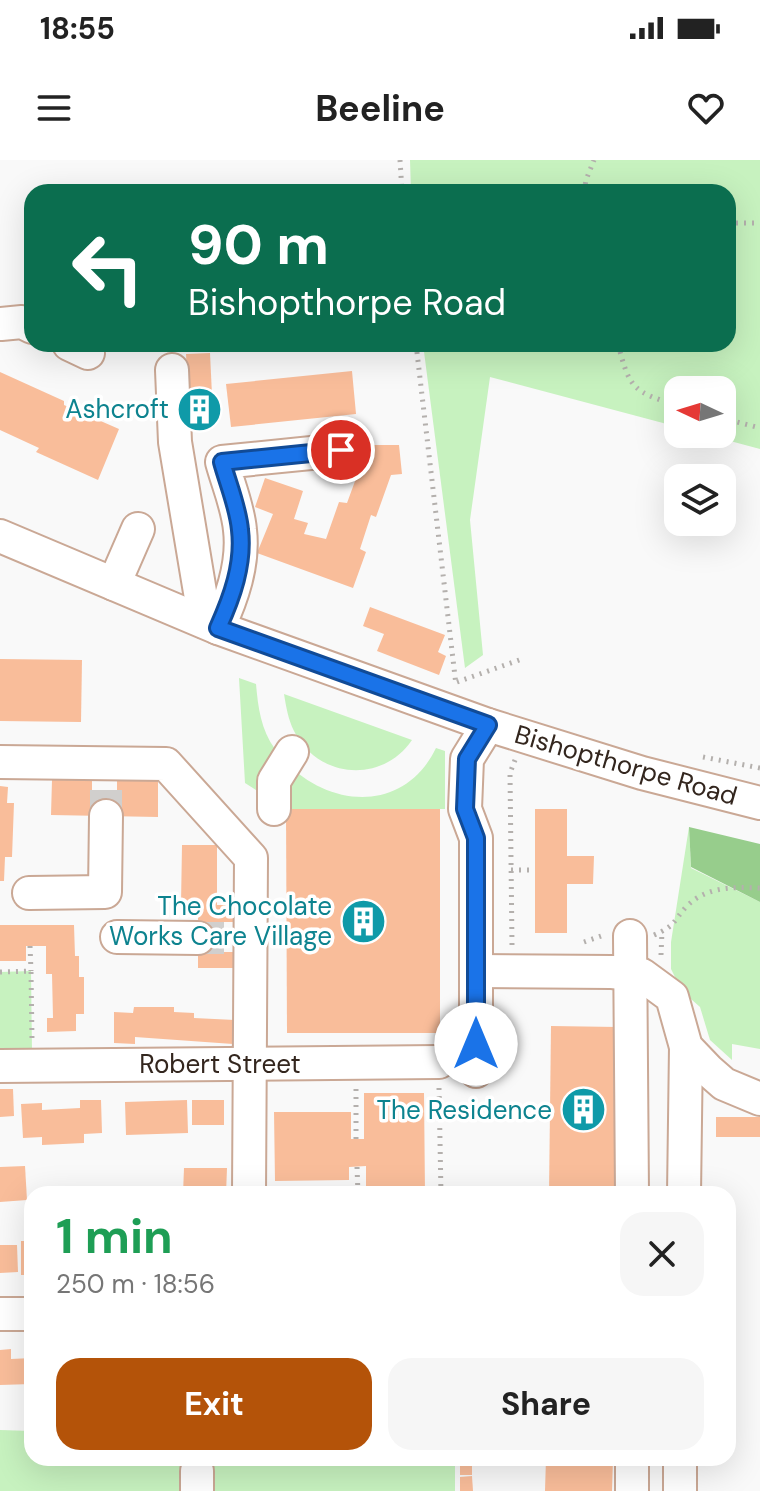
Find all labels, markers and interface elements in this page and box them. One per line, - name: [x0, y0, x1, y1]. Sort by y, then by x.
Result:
- text: 18:55: [40, 9, 115, 48]
- text: Beeline: [315, 85, 445, 132]
- icon: menu: [32, 86, 76, 130]
- icon: heart: [684, 86, 728, 130]
- text: 90 m: [188, 208, 329, 281]
- icon: left: [56, 216, 160, 320]
- text: Bishopthorpe Road: [188, 279, 506, 326]
- north arrow: [664, 376, 736, 448]
- map controls: [664, 376, 736, 536]
- building icon: Ashcroft: [176, 385, 224, 433]
- place label: Ashcroft: [65, 392, 169, 426]
- pin: [307, 416, 375, 484]
- icon: arrive: [319, 428, 363, 472]
- button: layers: [664, 464, 736, 536]
- street label: Bishopthorpe Road: [511, 717, 741, 813]
- place label: The Chocolate Works Care Village: [109, 889, 332, 953]
- building icon: The Chocolate Works Care Village: [339, 897, 387, 945]
- position arrow: [434, 1002, 518, 1086]
- street label: Robert Street: [139, 1047, 301, 1081]
- building icon: The Residence: [559, 1086, 607, 1134]
- place label: The Residence: [376, 1093, 552, 1127]
- text: 1 min: [56, 1205, 173, 1268]
- button: close: [620, 1212, 704, 1296]
- text: 250 m · 18:56: [56, 1267, 215, 1301]
- button: Exit: [56, 1358, 372, 1450]
- button: Share: [388, 1358, 704, 1450]

